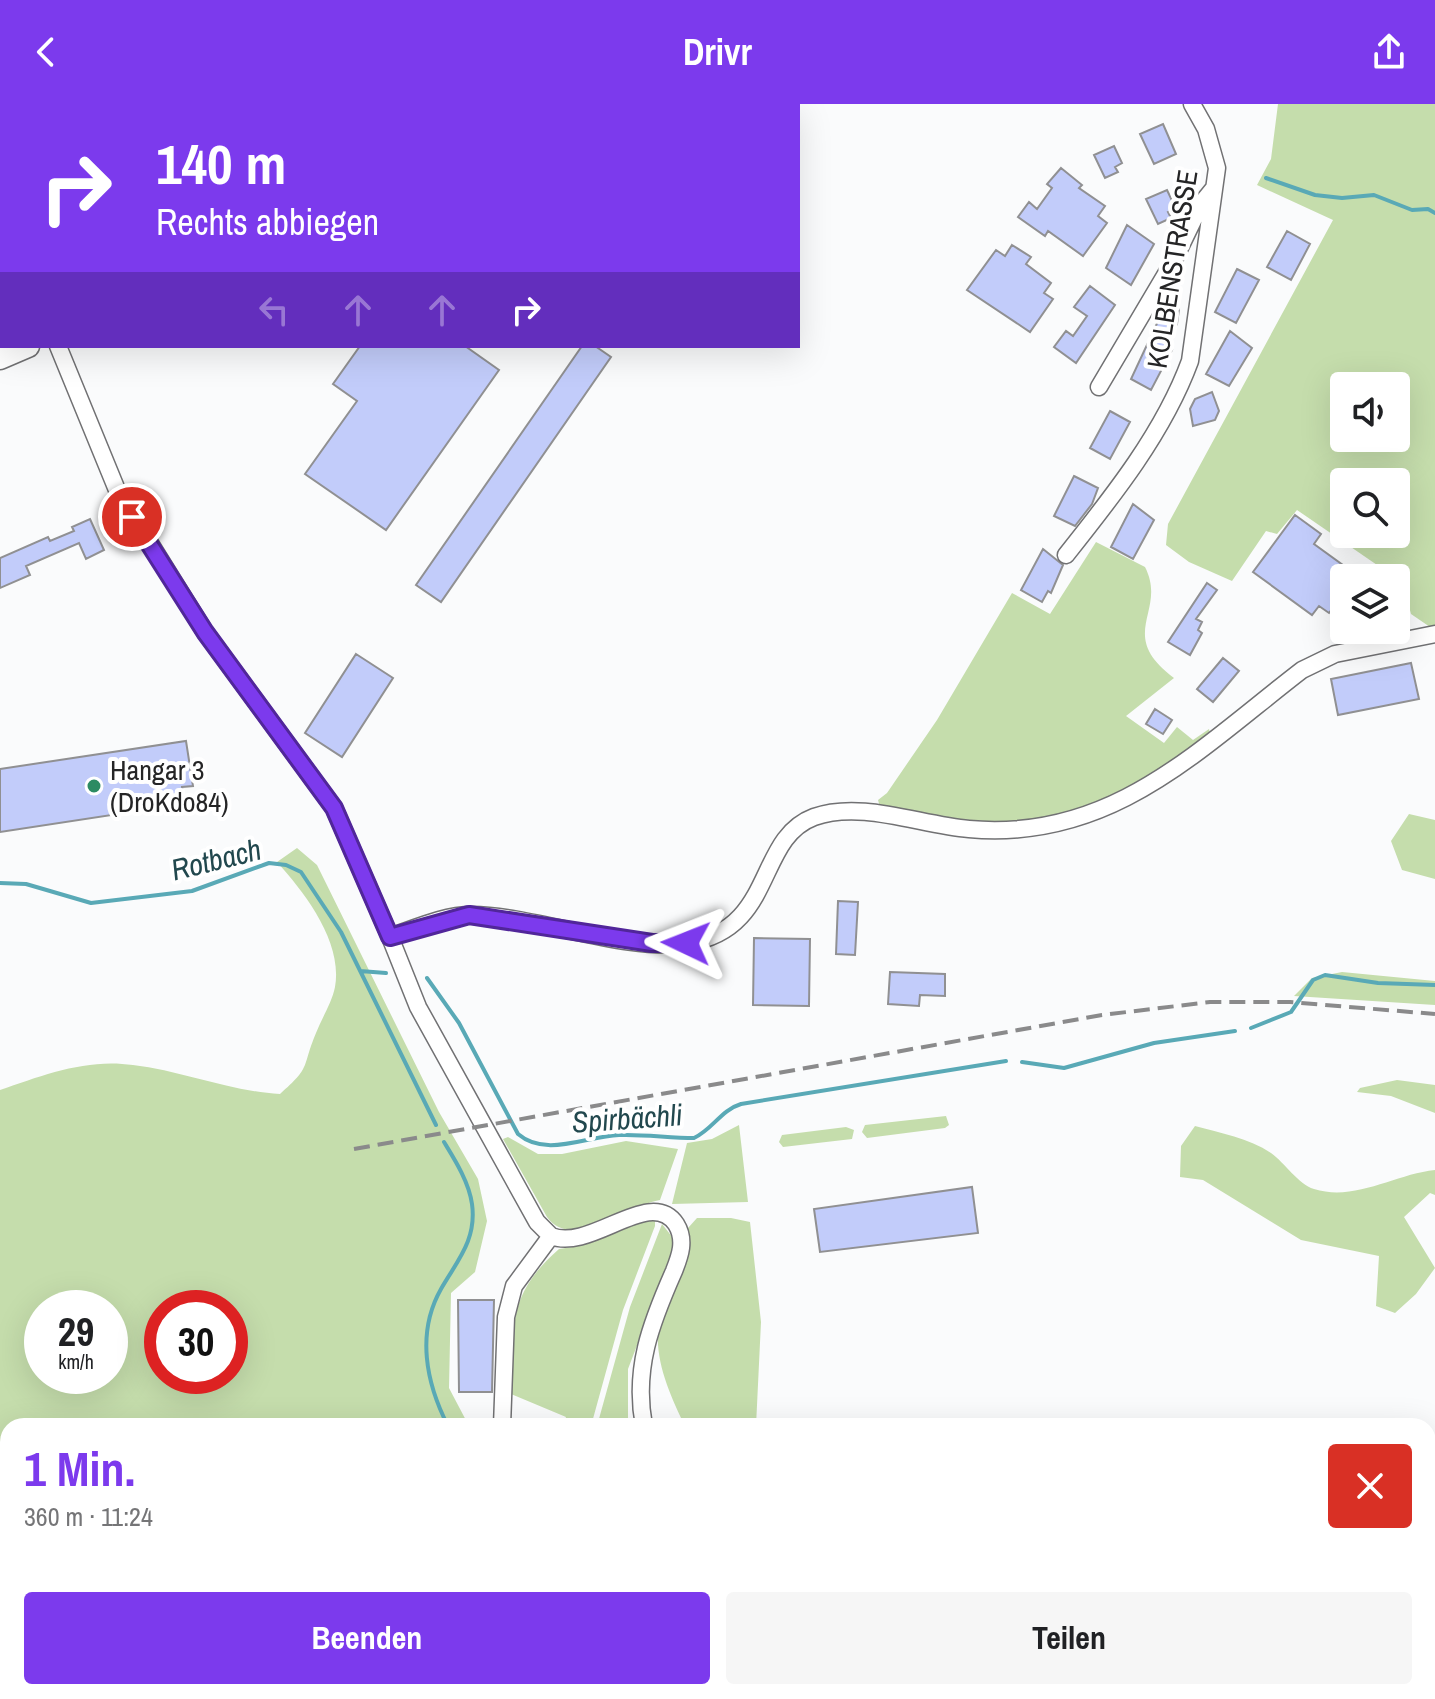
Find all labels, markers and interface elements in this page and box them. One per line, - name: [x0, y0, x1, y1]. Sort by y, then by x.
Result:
- text: Drivr: [683, 28, 752, 76]
- icon: back: [24, 30, 68, 74]
- icon: share: [1367, 30, 1411, 74]
- text: 140 m: [156, 126, 286, 201]
- icon: right: [24, 136, 128, 240]
- street label: KOLBENSTRASSE: [1138, 167, 1206, 371]
- text: Rechts abbiegen: [156, 198, 379, 246]
- icon: left: [252, 288, 296, 332]
- icon: ahead: [336, 288, 380, 332]
- icon: ahead: [420, 288, 464, 332]
- icon: right: [504, 288, 548, 332]
- map controls: [1330, 372, 1410, 644]
- button: sound: [1330, 372, 1410, 452]
- button: search: [1330, 468, 1410, 548]
- pin: [98, 483, 166, 551]
- icon: arrive: [110, 495, 154, 539]
- button: layers: [1330, 564, 1410, 644]
- place label: Hangar 3 (DroKdo84): [110, 751, 229, 821]
- marker: Hangar 3 (DroKdo84): [85, 777, 103, 795]
- water label: Rotbach: [167, 829, 265, 889]
- position arrow: [644, 901, 728, 985]
- water label: Spirbächli: [570, 1094, 684, 1142]
- speed limit sign: 30: [144, 1290, 248, 1394]
- text: 29: [58, 1305, 94, 1358]
- text: km/h: [58, 1348, 94, 1375]
- text: 1 Min.: [24, 1436, 136, 1501]
- button: close: [1328, 1444, 1412, 1528]
- text: 360 m · 11:24: [24, 1499, 153, 1534]
- button: Beenden: [24, 1592, 710, 1684]
- button: Teilen: [726, 1592, 1412, 1684]

